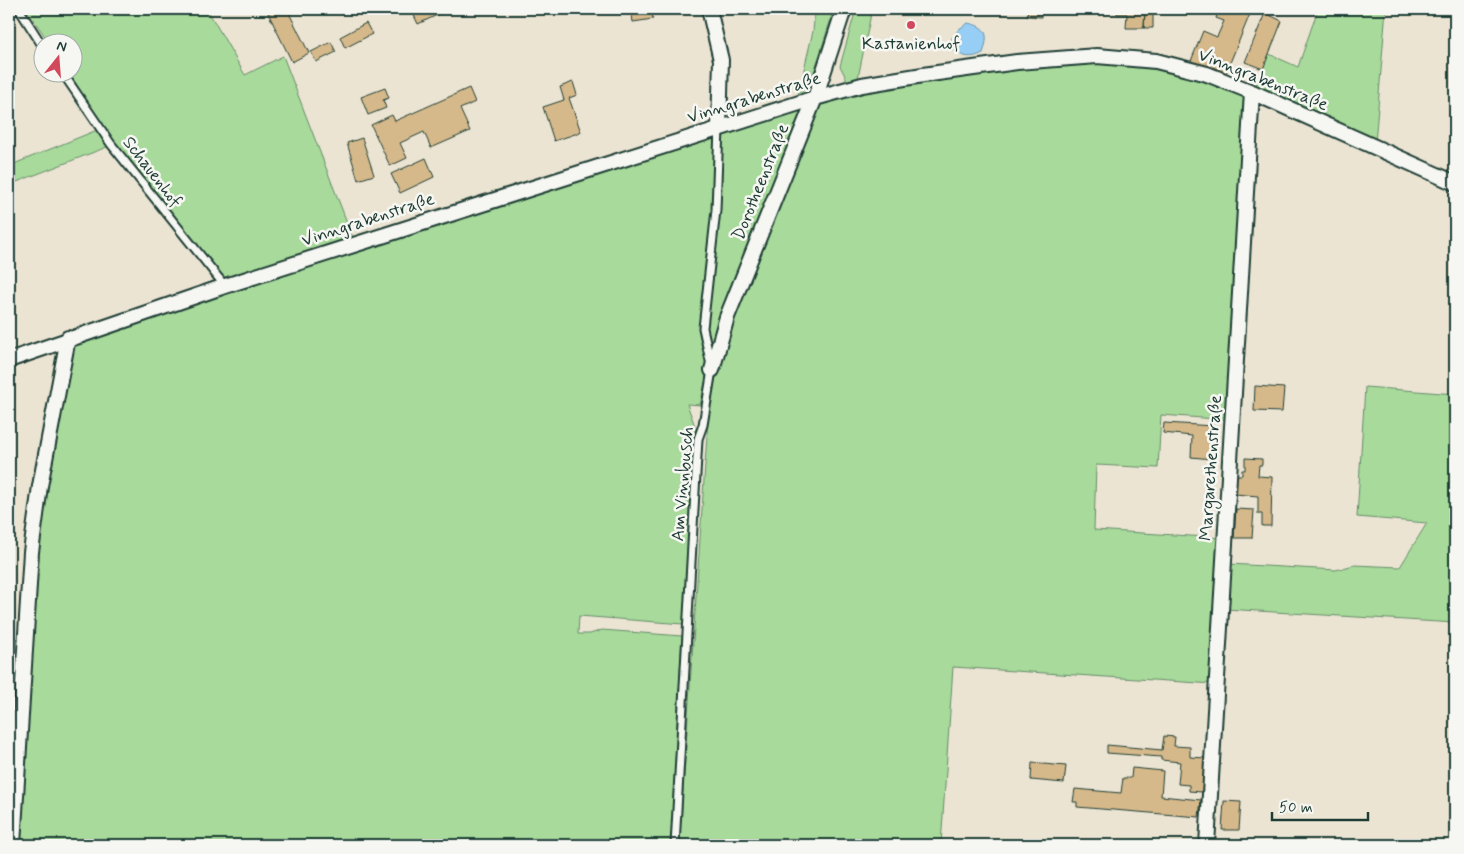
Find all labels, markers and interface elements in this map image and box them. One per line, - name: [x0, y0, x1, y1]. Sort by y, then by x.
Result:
- marker: Kastanienhof: [905, 19, 917, 31]
- north arrow: [32, 32, 82, 82]
- place label: Kastanienhof: [862, 32, 961, 56]
- text: N: [54, 37, 69, 56]
- street label: Vinngrabenstraße: [1194, 43, 1332, 117]
- street label: Vinngrabenstraße: [684, 66, 824, 130]
- street label: Dorotheenstraße: [727, 120, 795, 244]
- street label: Schauenhof: [117, 131, 188, 213]
- street label: Vinngrabenstraße: [298, 187, 438, 253]
- street label: Margarethenstraße: [1194, 394, 1229, 542]
- street label: Am Vinnbusch: [666, 426, 700, 542]
- scale bar: [1272, 789, 1368, 821]
- text: 50 m: [1279, 798, 1313, 818]

